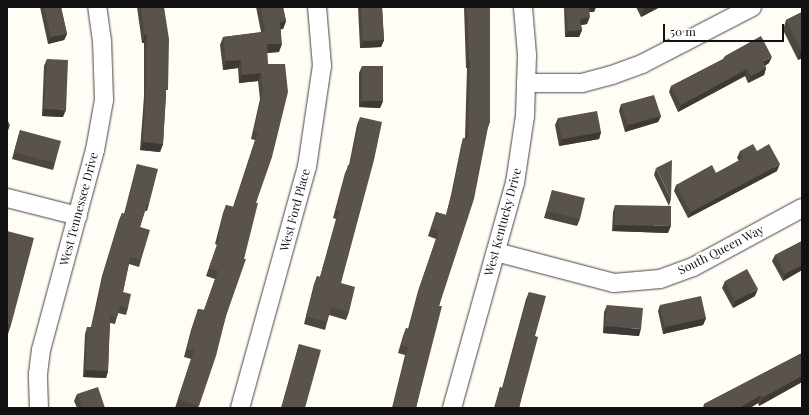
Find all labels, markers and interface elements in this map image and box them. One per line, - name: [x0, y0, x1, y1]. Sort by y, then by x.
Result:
- scale bar: [665, 16, 786, 42]
- text: 50 m: [670, 23, 696, 39]
- street label: West Tennessee Drive: [57, 150, 101, 268]
- street label: West Kentucky Drive: [482, 166, 524, 278]
- street label: West Ford Place: [277, 167, 313, 253]
- street label: South Queen Way: [676, 222, 766, 278]

